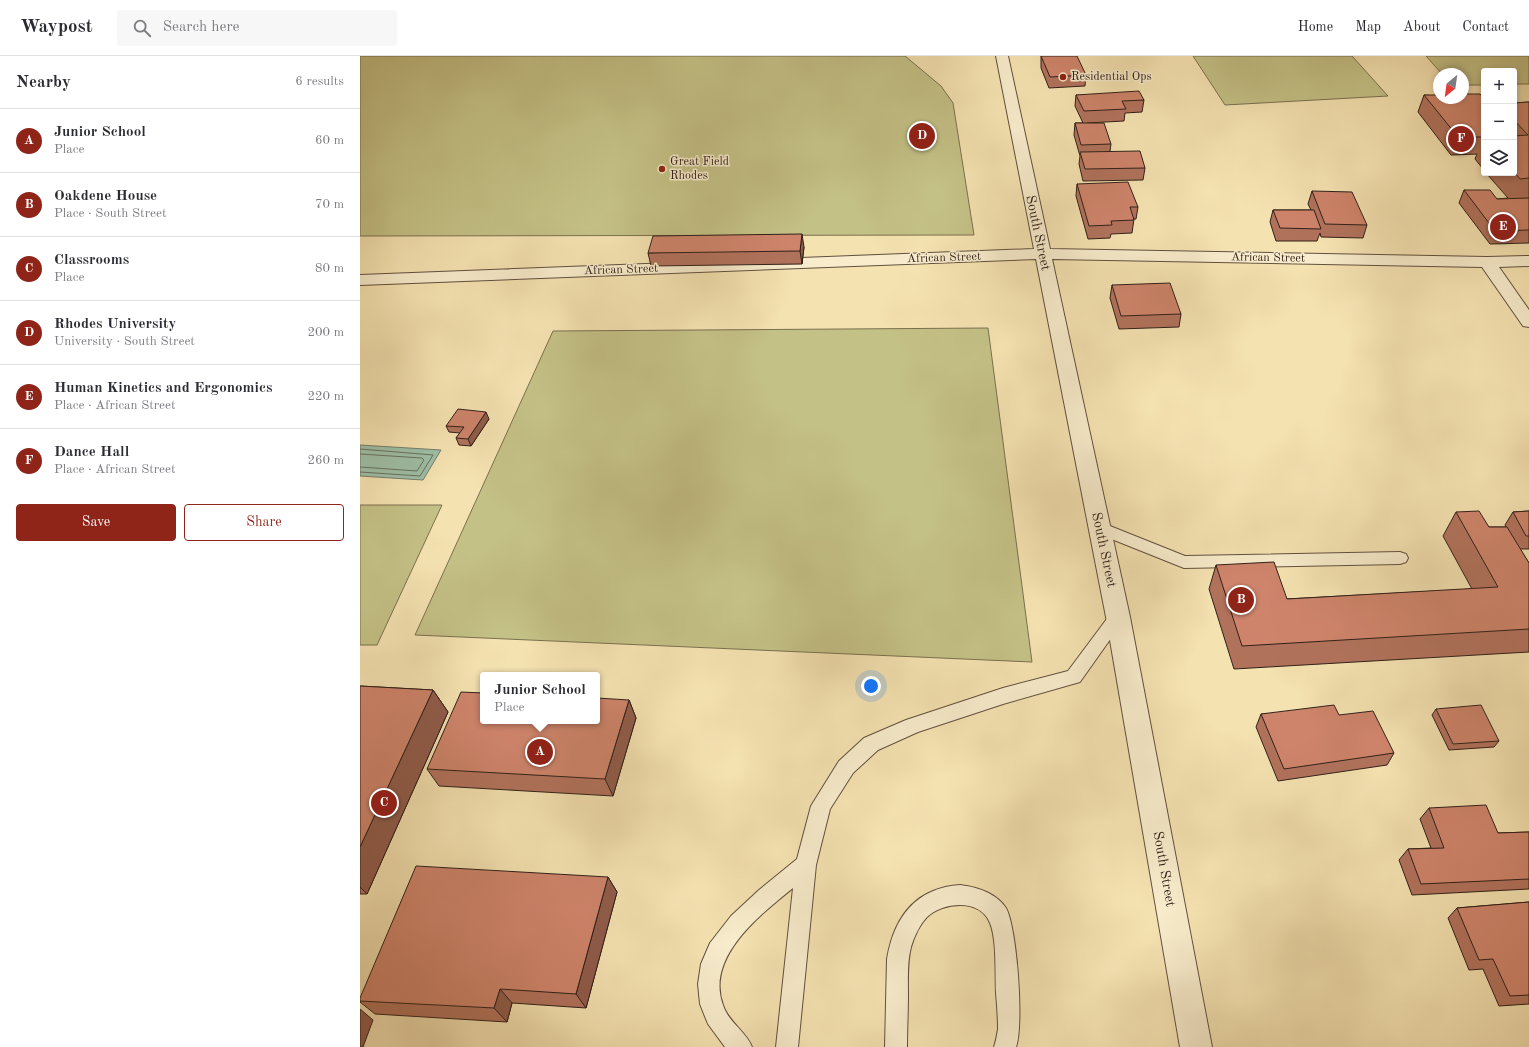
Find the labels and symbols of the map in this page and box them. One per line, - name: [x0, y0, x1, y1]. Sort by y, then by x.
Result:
- north arrow: [1433, 68, 1469, 104]
- place label: Residential Ops: [1071, 71, 1152, 83]
- marker: Residential Ops: [1058, 72, 1068, 82]
- pin: D: [909, 121, 935, 151]
- pin: F: [1448, 124, 1474, 154]
- place label: Great Field Rhodes: [670, 156, 729, 182]
- marker: Great Field Rhodes: [657, 164, 667, 174]
- street label: South Street: [1023, 194, 1053, 272]
- pin: E: [1490, 212, 1516, 242]
- street label: African Street: [907, 251, 981, 265]
- street label: African Street: [1231, 251, 1305, 265]
- street label: African Street: [584, 263, 658, 277]
- street label: South Street: [1089, 511, 1119, 589]
- pin: B: [1228, 585, 1254, 615]
- your location: [861, 676, 881, 696]
- pin: A: [527, 737, 553, 767]
- pin: C: [371, 788, 397, 818]
- street label: South Street: [1150, 830, 1178, 908]

